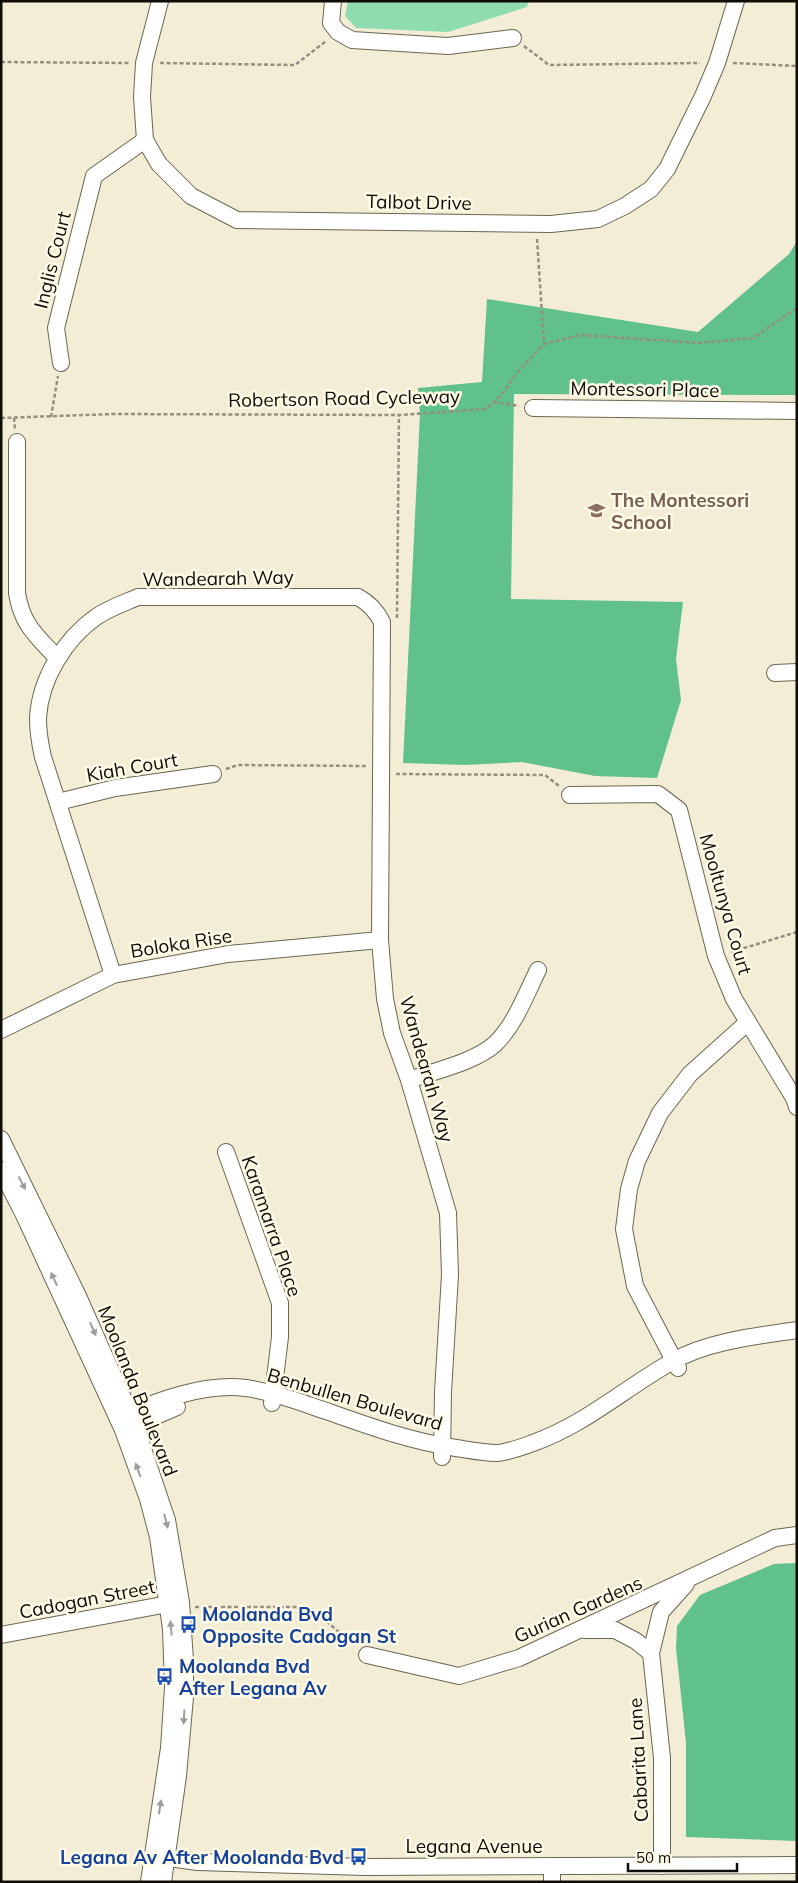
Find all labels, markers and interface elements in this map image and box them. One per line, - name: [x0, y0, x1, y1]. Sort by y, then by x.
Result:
- street label: Talbot Drive: [366, 189, 472, 215]
- street label: Inglis Court: [28, 209, 76, 311]
- street label: Montessori Place: [570, 376, 720, 402]
- street label: Robertson Road Cycleway: [228, 384, 460, 412]
- place label: The Montessori School: [611, 488, 749, 534]
- school or university icon: The Montessori School: [587, 501, 607, 521]
- street label: Wandearah Way: [142, 565, 294, 591]
- street label: Kiah Court: [84, 747, 180, 787]
- street label: Mooltunya Court: [694, 831, 758, 978]
- street label: Boloka Rise: [128, 923, 234, 963]
- street label: Wandearah Way: [395, 993, 459, 1145]
- street label: Karamarra Place: [237, 1152, 307, 1300]
- one-way arrow: [18, 1176, 26, 1191]
- one-way arrow: [50, 1272, 58, 1286]
- street label: Moolanda Boulevard: [93, 1302, 183, 1480]
- one-way arrow: [89, 1322, 97, 1336]
- street label: Benbullen Boulevard: [265, 1362, 445, 1436]
- one-way arrow: [134, 1462, 141, 1477]
- one-way arrow: [163, 1513, 171, 1528]
- street label: Gurian Gardens: [510, 1570, 646, 1648]
- street label: Cadogan Street: [17, 1574, 157, 1624]
- place label: Moolanda Bvd Opposite Cadogan St: [202, 1602, 396, 1648]
- bus stop icon: Moolanda Bvd Opposite Cadogan St: [178, 1615, 198, 1635]
- one-way arrow: [167, 1620, 175, 1636]
- place label: Moolanda Bvd After Legana Av: [179, 1654, 327, 1700]
- bus stop icon: Moolanda Bvd After Legana Av: [155, 1667, 175, 1687]
- street label: Cabarita Lane: [623, 1697, 653, 1823]
- one-way arrow: [179, 1709, 187, 1725]
- one-way arrow: [157, 1799, 165, 1815]
- street label: Legana Avenue: [405, 1834, 543, 1858]
- scale bar: [628, 1840, 737, 1872]
- place label: Legana Av After Moolanda Bvd: [60, 1845, 344, 1869]
- bus stop icon: Legana Av After Moolanda Bvd: [348, 1847, 368, 1867]
- text: 50 m: [636, 1848, 671, 1867]

